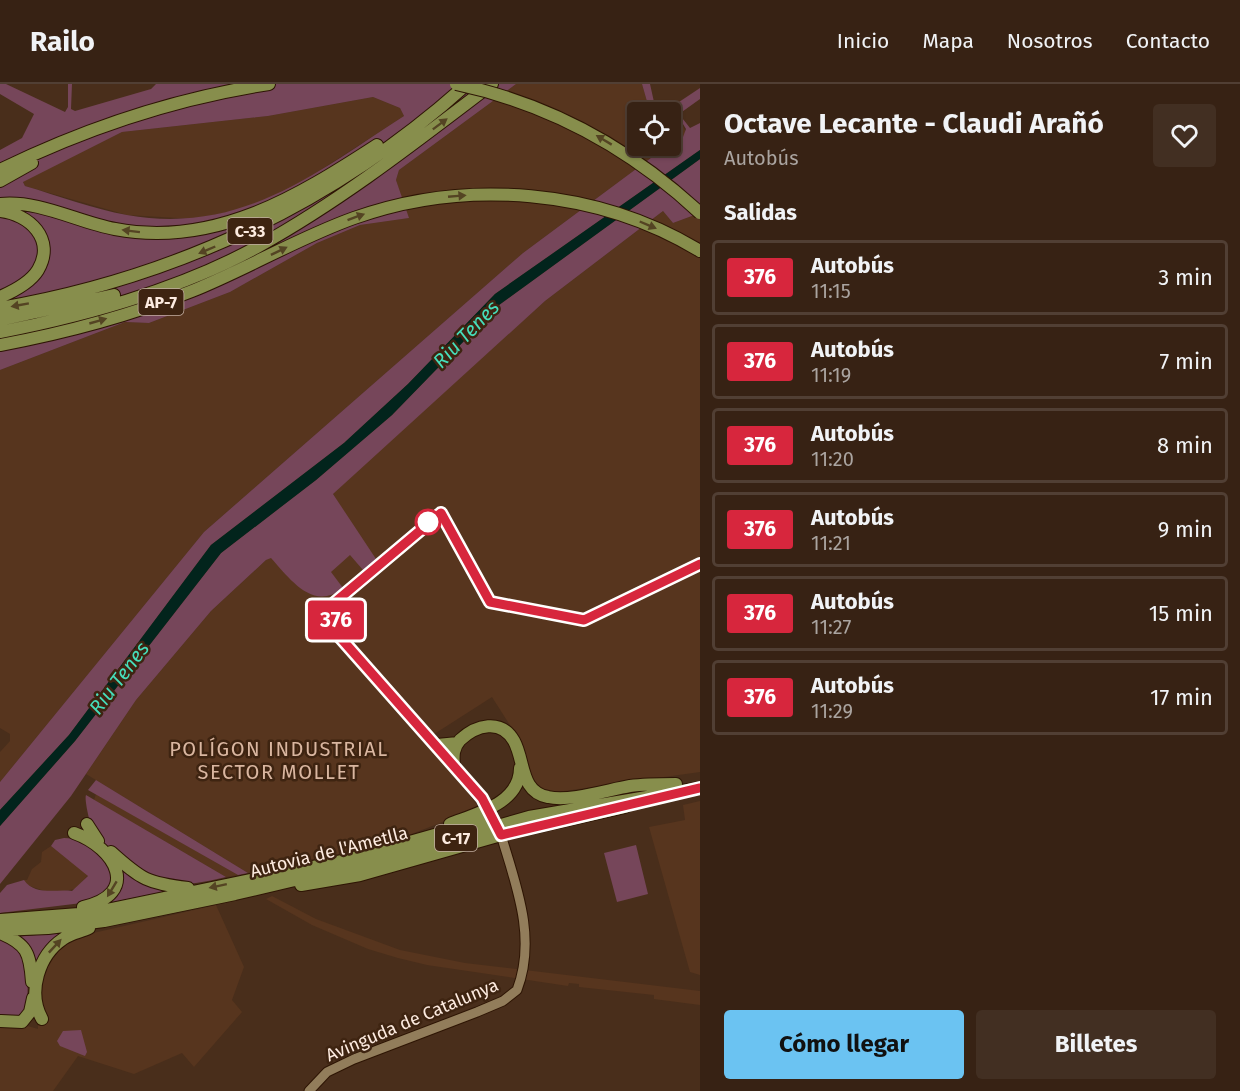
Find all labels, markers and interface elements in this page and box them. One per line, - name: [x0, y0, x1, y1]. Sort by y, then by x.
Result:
- text: Railo: [30, 25, 95, 58]
- text: Inicio: [837, 28, 889, 54]
- text: Mapa: [922, 28, 974, 54]
- text: Nosotros: [1007, 28, 1093, 54]
- text: Contacto: [1126, 28, 1210, 54]
- map controls: [627, 102, 681, 156]
- button: locate: [627, 102, 681, 156]
- button: heart: [1153, 104, 1216, 167]
- text: Octave Lecante - Claudi Arañó: [724, 107, 1104, 140]
- one-way arrow: [432, 117, 448, 130]
- one-way arrow: [596, 134, 612, 145]
- text: Autobús: [724, 146, 799, 170]
- one-way arrow: [447, 191, 466, 201]
- text: Salidas: [724, 199, 797, 226]
- one-way arrow: [347, 212, 365, 222]
- road number: C-33: [228, 218, 272, 244]
- one-way arrow: [639, 221, 657, 230]
- one-way arrow: [121, 227, 140, 236]
- one-way arrow: [198, 246, 215, 255]
- one-way arrow: [270, 246, 288, 256]
- text: Autobús: [811, 252, 894, 279]
- text: 376: [744, 264, 776, 290]
- text: 3 min: [1158, 264, 1213, 291]
- text: 11:15: [811, 279, 851, 303]
- road number: AP-7: [138, 289, 184, 315]
- water label: Riu Tenes: [428, 295, 504, 373]
- one-way arrow: [10, 301, 29, 310]
- one-way arrow: [89, 316, 107, 325]
- text: Autobús: [811, 336, 894, 363]
- text: 376: [744, 348, 776, 374]
- text: 7 min: [1159, 348, 1213, 375]
- text: 11:19: [811, 363, 851, 387]
- text: Autobús: [811, 420, 894, 447]
- text: 376: [744, 432, 776, 458]
- text: 8 min: [1157, 432, 1213, 459]
- text: 11:20: [811, 447, 854, 471]
- text: Autobús: [811, 504, 894, 531]
- unlabelled marker: [415, 509, 441, 535]
- text: 376: [744, 516, 776, 542]
- text: 9 min: [1158, 516, 1213, 543]
- text: 11:21: [811, 531, 851, 555]
- text: Autobús: [811, 588, 894, 615]
- line badge: 376: [302, 600, 370, 640]
- text: 376: [744, 600, 776, 626]
- text: 15 min: [1149, 600, 1213, 627]
- text: 376: [320, 607, 352, 633]
- text: 11:27: [811, 615, 851, 639]
- water label: Riu Tenes: [84, 637, 154, 719]
- text: Autobús: [811, 672, 894, 699]
- text: 376: [744, 684, 776, 710]
- text: 17 min: [1150, 684, 1213, 711]
- text: 11:29: [811, 699, 853, 723]
- district label: POLÍGON INDUSTRIAL SECTOR MOLLET: [169, 737, 389, 784]
- street label: Autovia de l'Ametlla: [248, 822, 410, 882]
- road number: C-17: [435, 825, 477, 851]
- one-way arrow: [107, 881, 117, 898]
- one-way arrow: [209, 882, 228, 892]
- one-way arrow: [48, 940, 62, 954]
- street label: Avinguda de Catalunya: [322, 974, 502, 1066]
- button: Cómo llegar: [724, 1010, 964, 1079]
- button: Billetes: [976, 1010, 1216, 1079]

